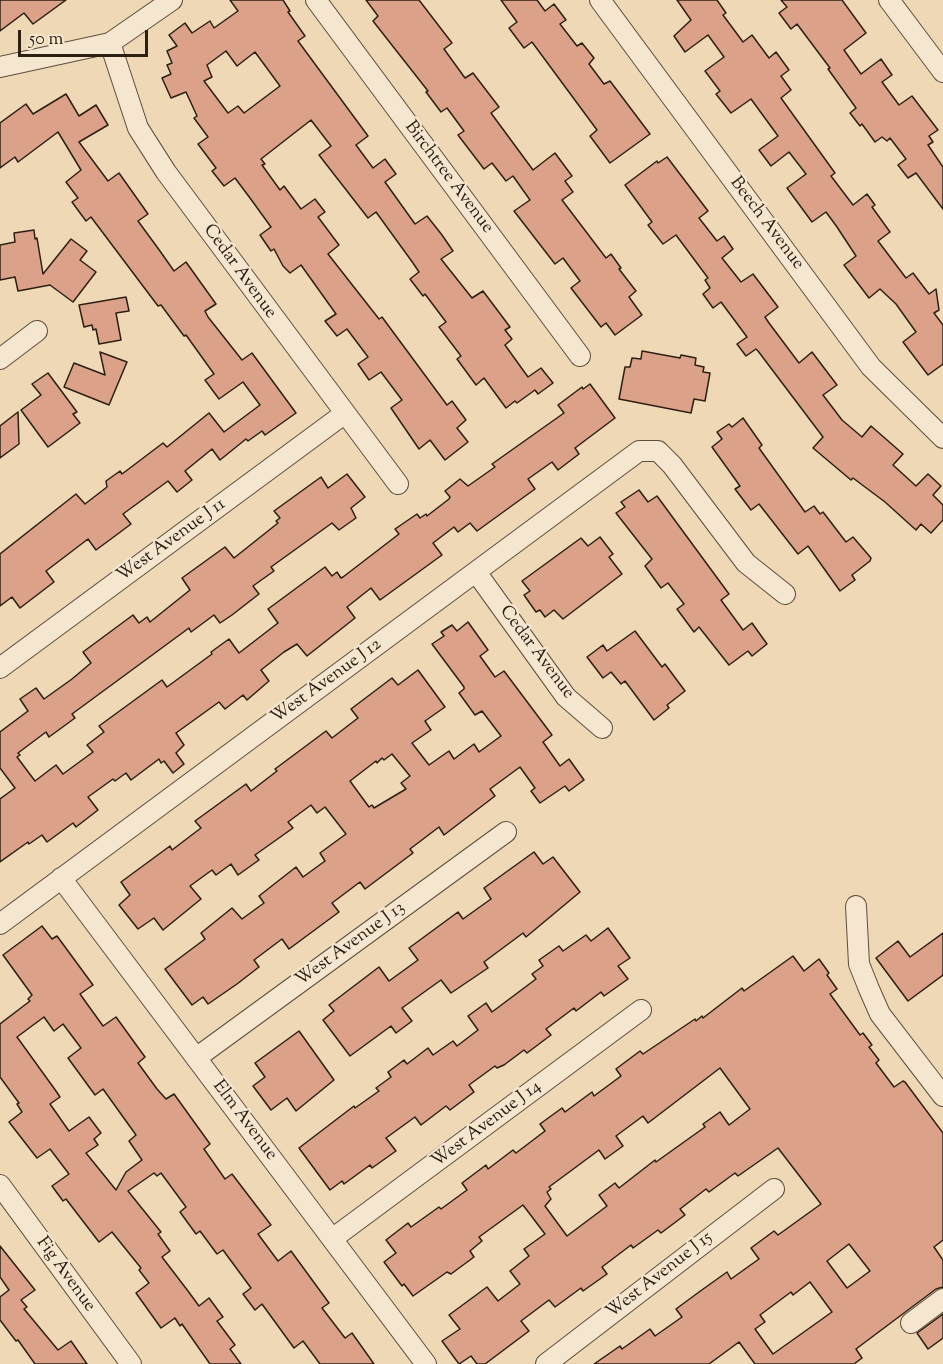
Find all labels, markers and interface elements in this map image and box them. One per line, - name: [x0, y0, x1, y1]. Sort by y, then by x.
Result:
- scale bar: [21, 18, 152, 56]
- text: 50 m: [29, 27, 63, 53]
- street label: Birchtree Avenue: [399, 118, 497, 238]
- street label: Beech Avenue: [724, 173, 808, 275]
- street label: Cedar Avenue: [198, 221, 280, 323]
- street label: West Avenue J 11: [113, 494, 231, 588]
- street label: Cedar Avenue: [494, 602, 578, 704]
- street label: West Avenue J 12: [268, 635, 386, 729]
- street label: West Avenue J 13: [292, 898, 410, 992]
- street label: Elm Avenue: [207, 1077, 281, 1165]
- street label: West Avenue J 14: [428, 1077, 546, 1173]
- street label: West Avenue J 15: [603, 1228, 717, 1324]
- street label: Fig Avenue: [31, 1233, 99, 1317]

